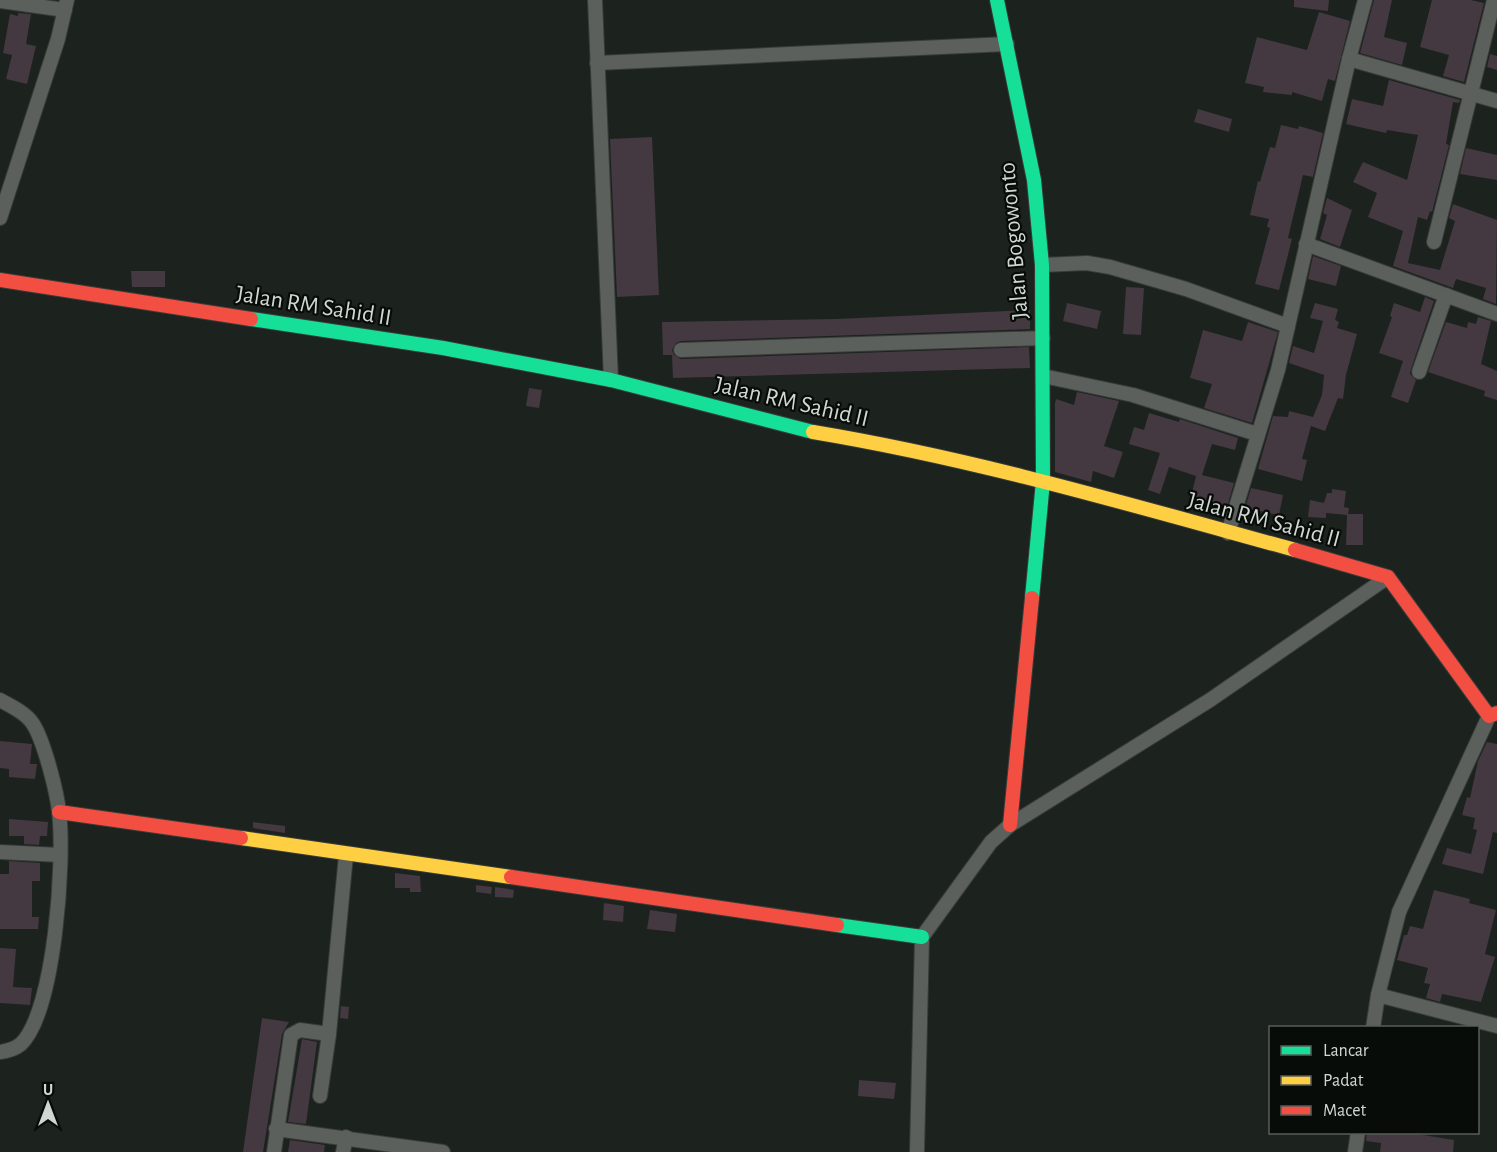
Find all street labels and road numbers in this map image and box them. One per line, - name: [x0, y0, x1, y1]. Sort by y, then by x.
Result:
- street label: Jalan Bogowonto: [995, 161, 1033, 320]
- street label: Jalan RM Sahid II: [234, 282, 393, 330]
- street label: Jalan RM Sahid II: [713, 373, 871, 431]
- street label: Jalan RM Sahid II: [1185, 488, 1343, 552]

